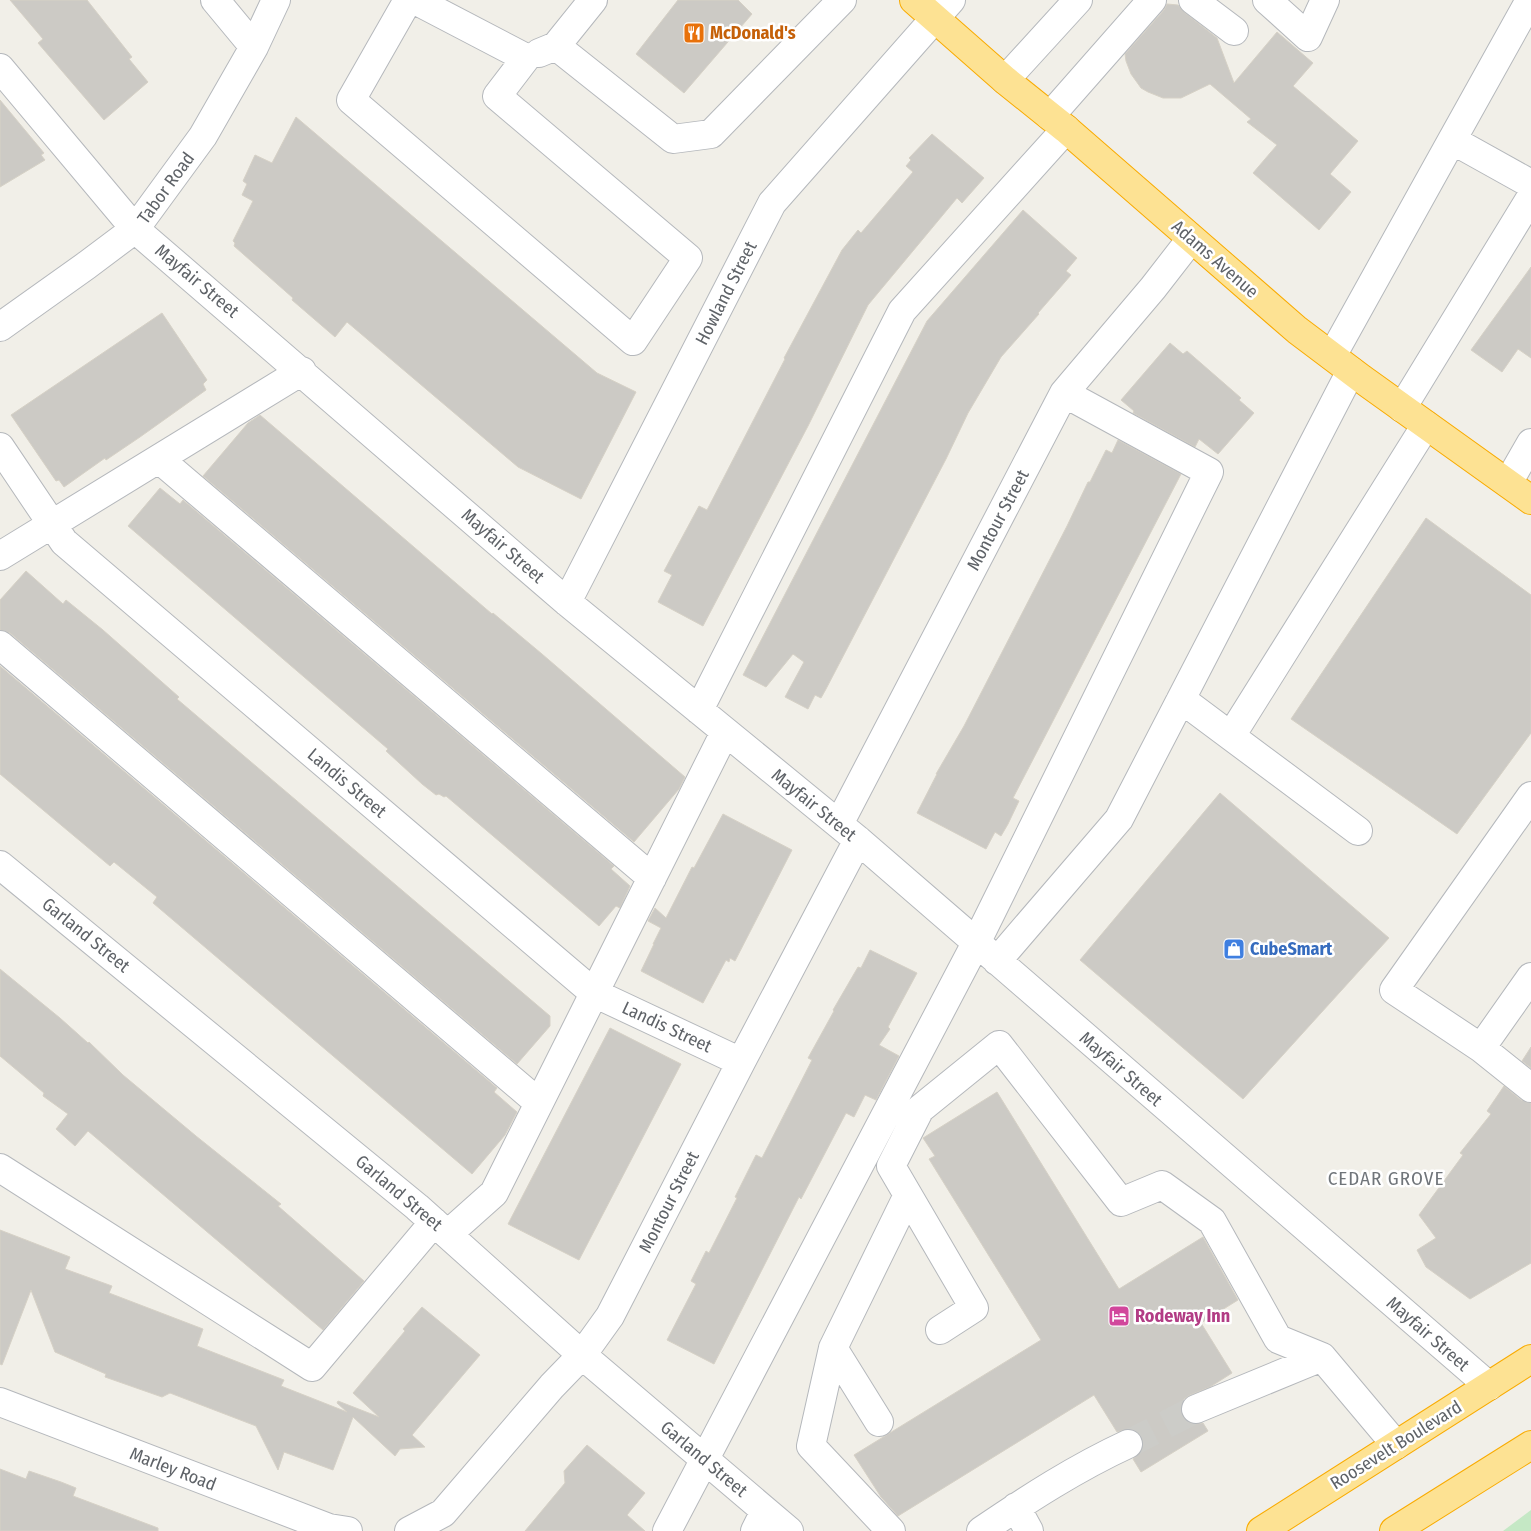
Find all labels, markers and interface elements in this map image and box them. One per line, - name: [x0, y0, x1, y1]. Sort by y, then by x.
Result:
- restaurant icon: McDonald's: [682, 21, 706, 45]
- place label: McDonald's: [710, 22, 796, 44]
- street label: Tabor Road: [133, 148, 199, 228]
- street label: Adams Avenue: [1167, 215, 1263, 303]
- street label: Howland Street: [690, 237, 762, 348]
- street label: Mayfair Street: [151, 240, 243, 322]
- street label: Montour Street: [962, 466, 1034, 574]
- street label: Mayfair Street: [457, 504, 549, 588]
- street label: Landis Street: [303, 744, 391, 823]
- street label: Mayfair Street: [767, 764, 861, 846]
- street label: Garland Street: [38, 893, 134, 977]
- shop icon: CubeSmart: [1222, 937, 1246, 961]
- place label: CubeSmart: [1250, 938, 1333, 960]
- street label: Landis Street: [619, 997, 715, 1057]
- street label: Mayfair Street: [1075, 1027, 1167, 1111]
- street label: Montour Street: [634, 1147, 704, 1256]
- street label: Garland Street: [351, 1150, 447, 1236]
- district label: CEDAR GROVE: [1328, 1167, 1444, 1190]
- street label: Mayfair Street: [1382, 1292, 1474, 1376]
- hotel icon: Rodeway Inn: [1107, 1304, 1131, 1328]
- place label: Rodeway Inn: [1135, 1305, 1230, 1327]
- street label: Roosevelt Boulevard: [1326, 1396, 1466, 1494]
- street label: Garland Street: [656, 1416, 752, 1502]
- street label: Marley Road: [127, 1442, 219, 1496]

